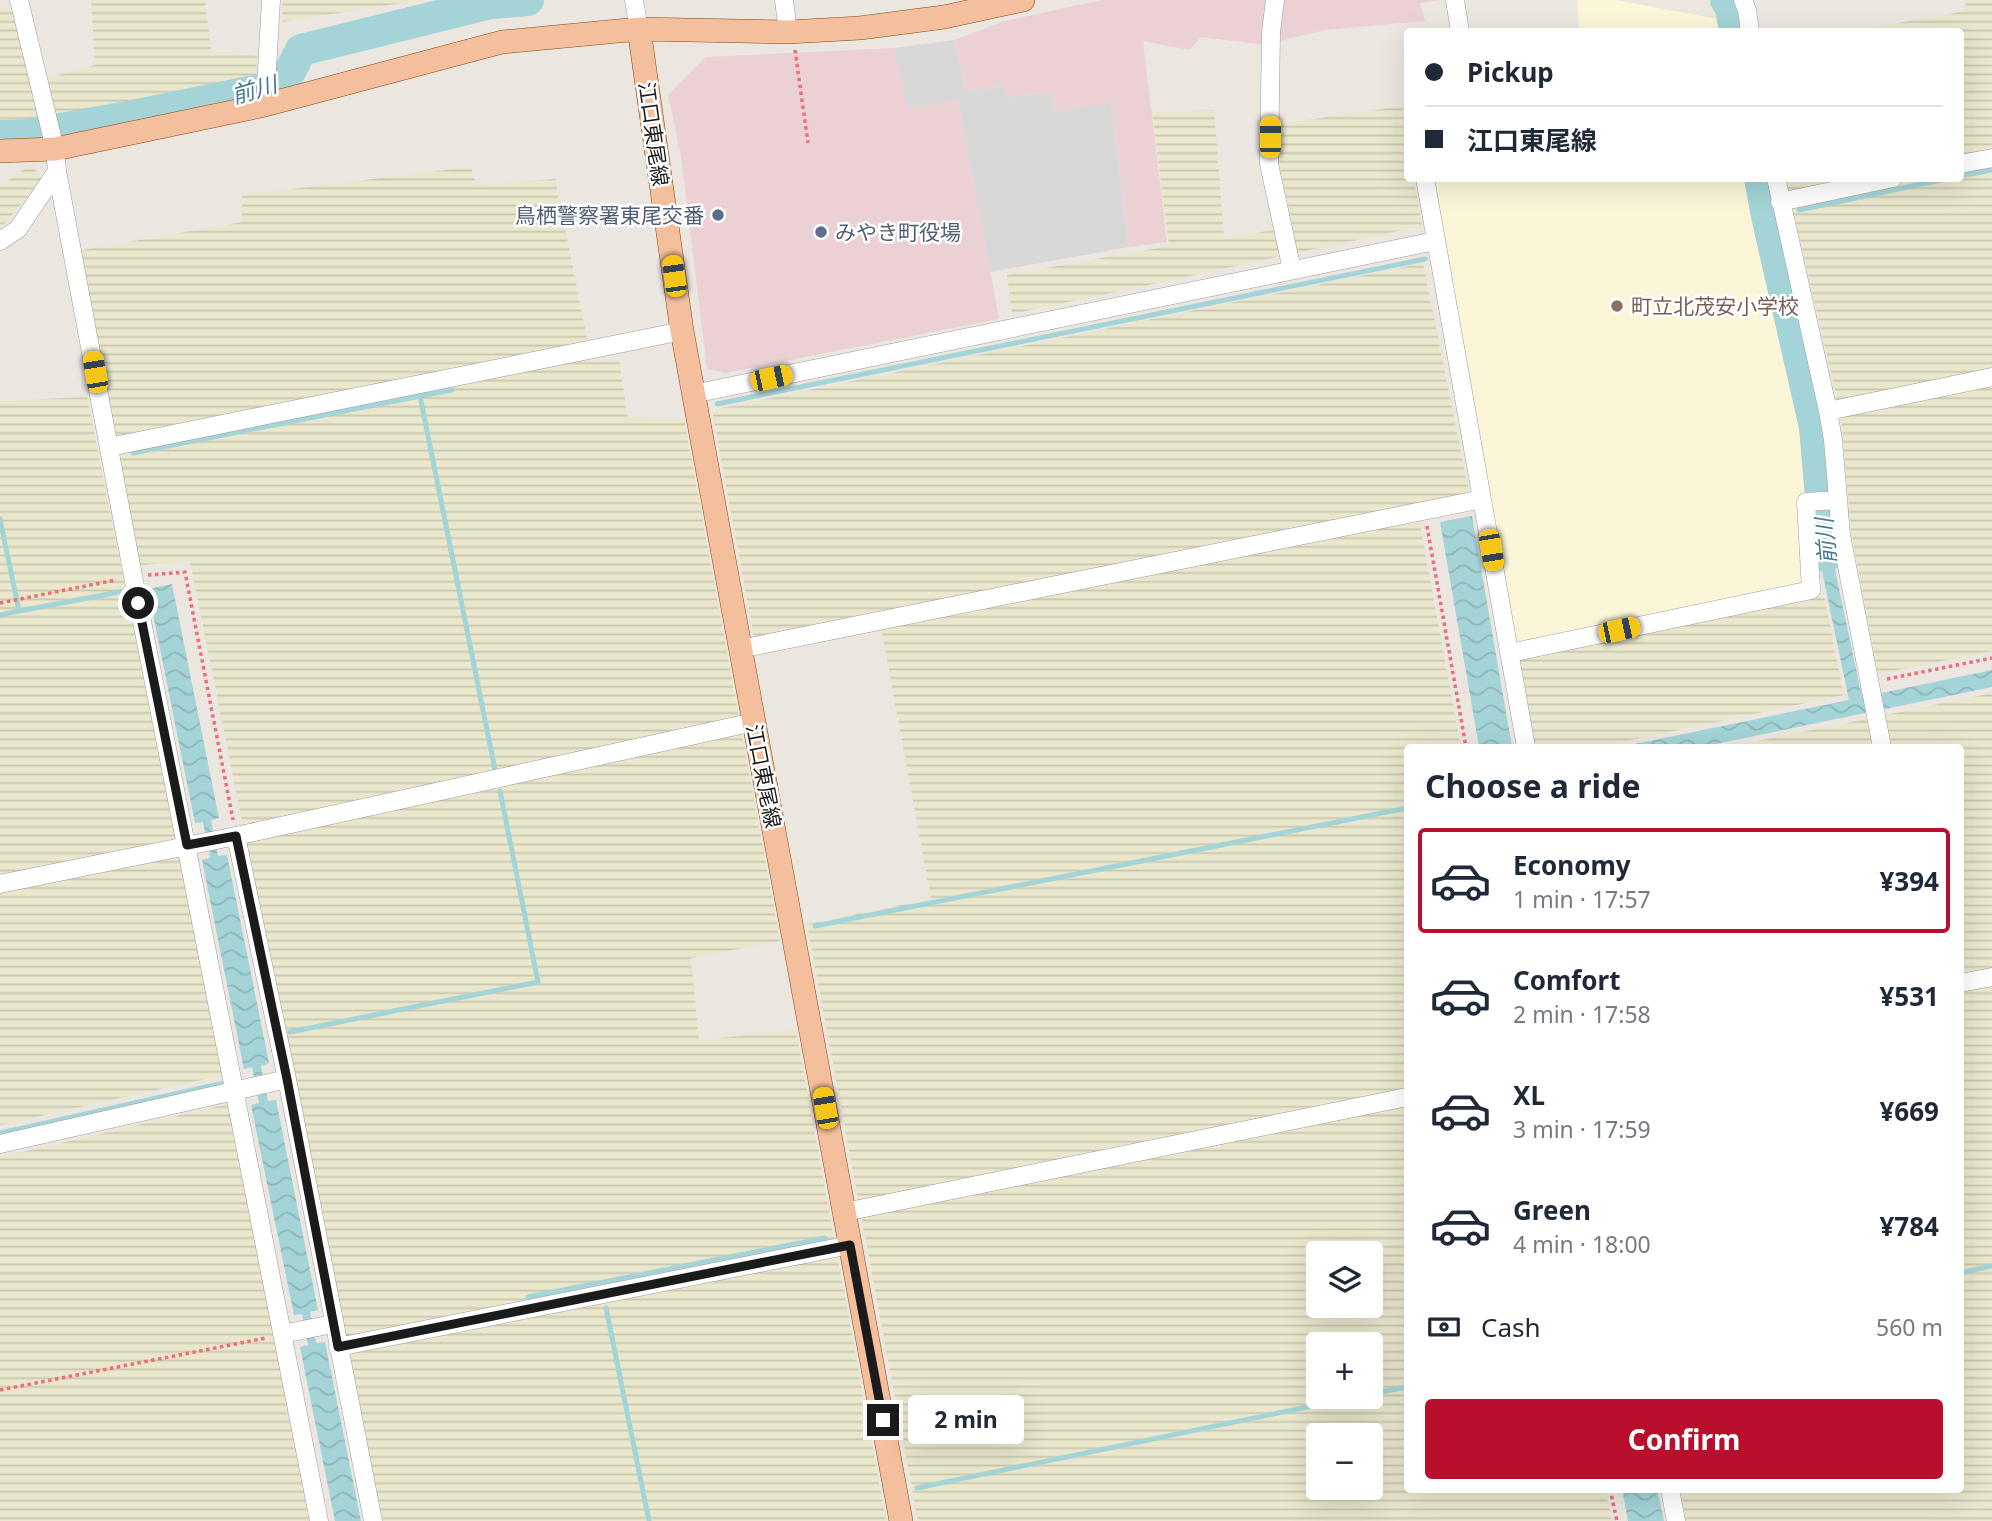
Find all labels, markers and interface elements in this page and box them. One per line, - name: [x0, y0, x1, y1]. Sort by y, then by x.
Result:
- text: Pickup: [1467, 54, 1554, 90]
- water label: 前川: [227, 66, 283, 111]
- street label: 江口東尾線: [633, 80, 675, 188]
- car: [1260, 116, 1281, 158]
- text: 江口東尾線: [1467, 122, 1597, 158]
- place label: 鳥栖警察署東尾交番: [515, 201, 704, 229]
- marker: 鳥栖警察署東尾交番: [710, 207, 726, 223]
- place label: みやき町役場: [835, 218, 961, 246]
- marker: みやき町役場: [813, 224, 829, 240]
- car: [661, 254, 688, 298]
- place label: 町立北茂安小学校: [1631, 292, 1799, 320]
- marker: 町立北茂安小学校: [1609, 298, 1625, 314]
- car: [82, 349, 109, 395]
- car: [749, 363, 794, 393]
- water label: 前川: [1807, 514, 1843, 565]
- car: [1478, 527, 1505, 573]
- route start: [122, 587, 154, 619]
- car: [1597, 615, 1642, 645]
- street label: 江口東尾線: [740, 722, 788, 830]
- text: Choose a ride: [1425, 764, 1641, 807]
- text: Economy: [1513, 847, 1631, 883]
- icon: car: [1429, 849, 1492, 912]
- text: ¥394: [1880, 863, 1939, 899]
- text: 1 min · 17:57: [1513, 883, 1651, 915]
- text: Comfort: [1513, 962, 1621, 998]
- icon: car: [1429, 964, 1492, 1027]
- text: ¥531: [1880, 978, 1939, 1014]
- text: 2 min · 17:58: [1513, 998, 1651, 1030]
- text: XL: [1513, 1077, 1545, 1113]
- icon: car: [1429, 1079, 1492, 1142]
- car: [812, 1085, 839, 1131]
- text: ¥669: [1880, 1093, 1939, 1129]
- text: 3 min · 17:59: [1513, 1113, 1651, 1145]
- text: Green: [1513, 1192, 1591, 1228]
- icon: car: [1429, 1194, 1492, 1257]
- text: ¥784: [1880, 1208, 1939, 1244]
- text: 4 min · 18:00: [1513, 1228, 1651, 1260]
- map controls: [1306, 1241, 1383, 1500]
- button: layers: [1306, 1241, 1383, 1318]
- icon: cash: [1425, 1308, 1463, 1346]
- text: Cash: [1481, 1309, 1541, 1345]
- text: 560 m: [1876, 1311, 1943, 1343]
- button: +: [1306, 1332, 1383, 1409]
- callout: 2 min: [908, 1396, 1023, 1444]
- button: Confirm: [1425, 1399, 1943, 1479]
- text: 2 min: [934, 1403, 998, 1435]
- route end: [867, 1404, 899, 1436]
- button: −: [1306, 1423, 1383, 1500]

